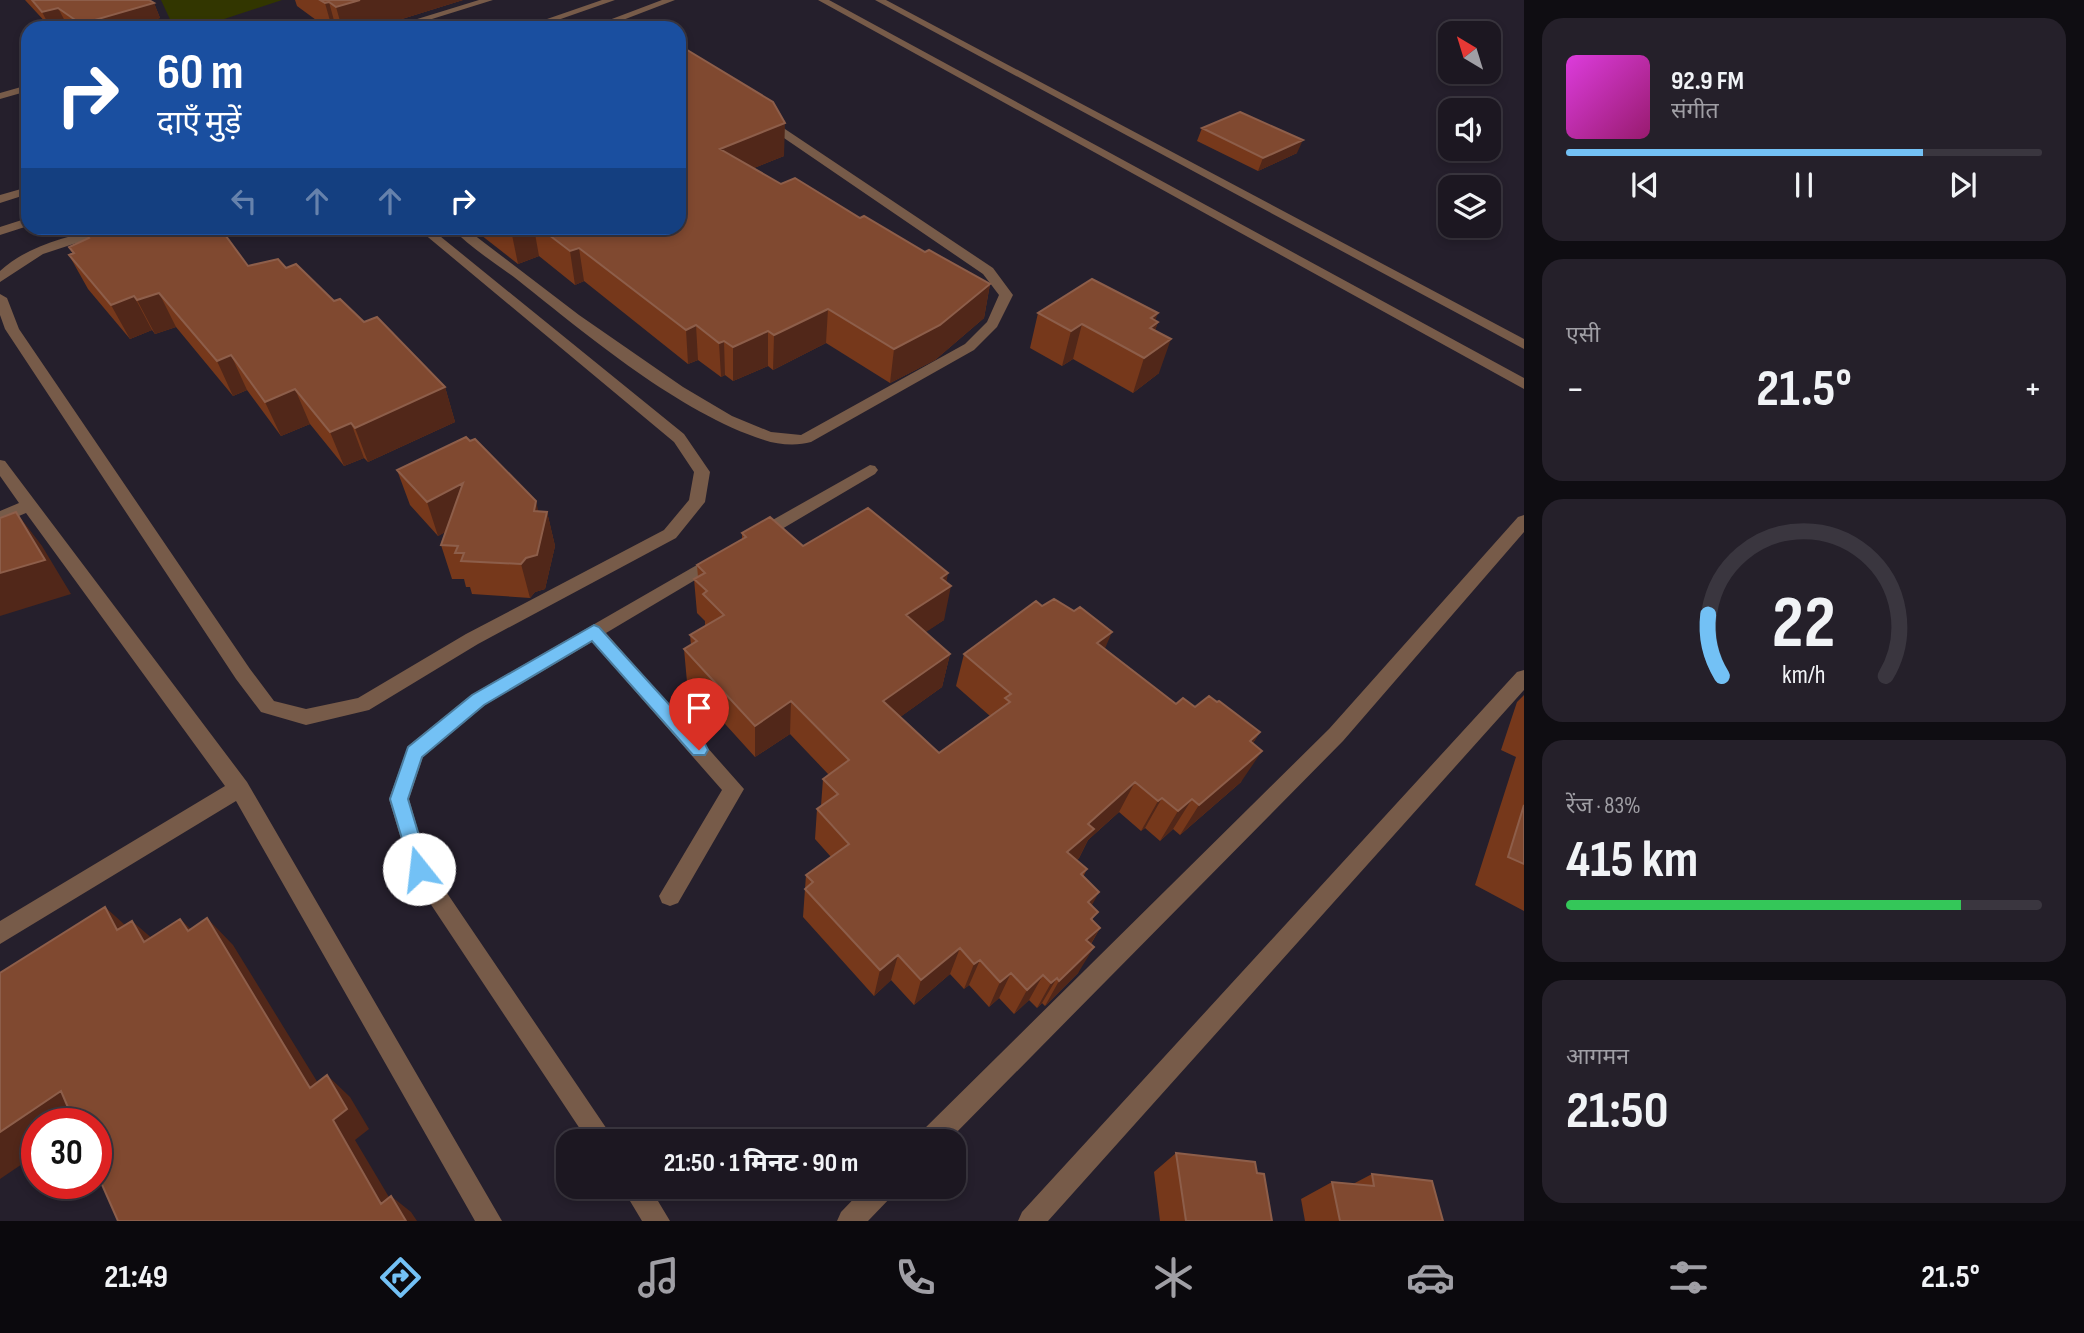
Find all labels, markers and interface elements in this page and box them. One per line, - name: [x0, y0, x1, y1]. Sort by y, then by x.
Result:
- north arrow: [1438, 21, 1502, 84]
- map controls: [1438, 21, 1501, 238]
- text: 60 m: [157, 44, 244, 103]
- icon: right: [42, 49, 133, 140]
- text: 92.9 FM: [1671, 66, 1744, 97]
- text: संगीत: [1671, 97, 1719, 125]
- button: sound: [1438, 98, 1501, 161]
- text: दाएँ मुड़ें: [157, 104, 241, 143]
- icon: previous: [1626, 166, 1664, 204]
- icon: pause: [1785, 166, 1823, 204]
- icon: next: [1944, 166, 1982, 204]
- button: layers: [1438, 175, 1501, 238]
- icon: left: [225, 182, 263, 220]
- icon: ahead: [298, 182, 336, 220]
- icon: ahead: [371, 182, 409, 220]
- icon: right: [444, 182, 482, 220]
- text: एसी: [1566, 321, 1600, 349]
- text: 21.5°: [1756, 358, 1852, 421]
- text: −: [1566, 367, 1585, 412]
- text: +: [2023, 367, 2042, 412]
- text: 22: [1772, 581, 1836, 669]
- text: km/h: [1782, 660, 1826, 691]
- pin: [669, 678, 729, 750]
- icon: arrive: [680, 689, 718, 727]
- text: रेंज · 83%: [1566, 792, 1641, 820]
- text: 415 km: [1566, 829, 1698, 892]
- position arrow: [382, 832, 456, 906]
- text: आगमन: [1566, 1043, 1629, 1071]
- text: 21:50: [1566, 1080, 1668, 1143]
- speed limit sign: 30: [21, 1108, 112, 1199]
- text: 21:50 · 1 मिनट · 90 m: [664, 1148, 858, 1179]
- icon: directions: [376, 1253, 425, 1302]
- icon: music: [634, 1253, 683, 1302]
- icon: phone: [891, 1253, 940, 1302]
- icon: climate: [1149, 1253, 1198, 1302]
- icon: car: [1406, 1253, 1455, 1302]
- icon: filters: [1664, 1253, 1713, 1302]
- text: 21:49: [104, 1258, 168, 1297]
- text: 21.5°: [1921, 1258, 1980, 1297]

